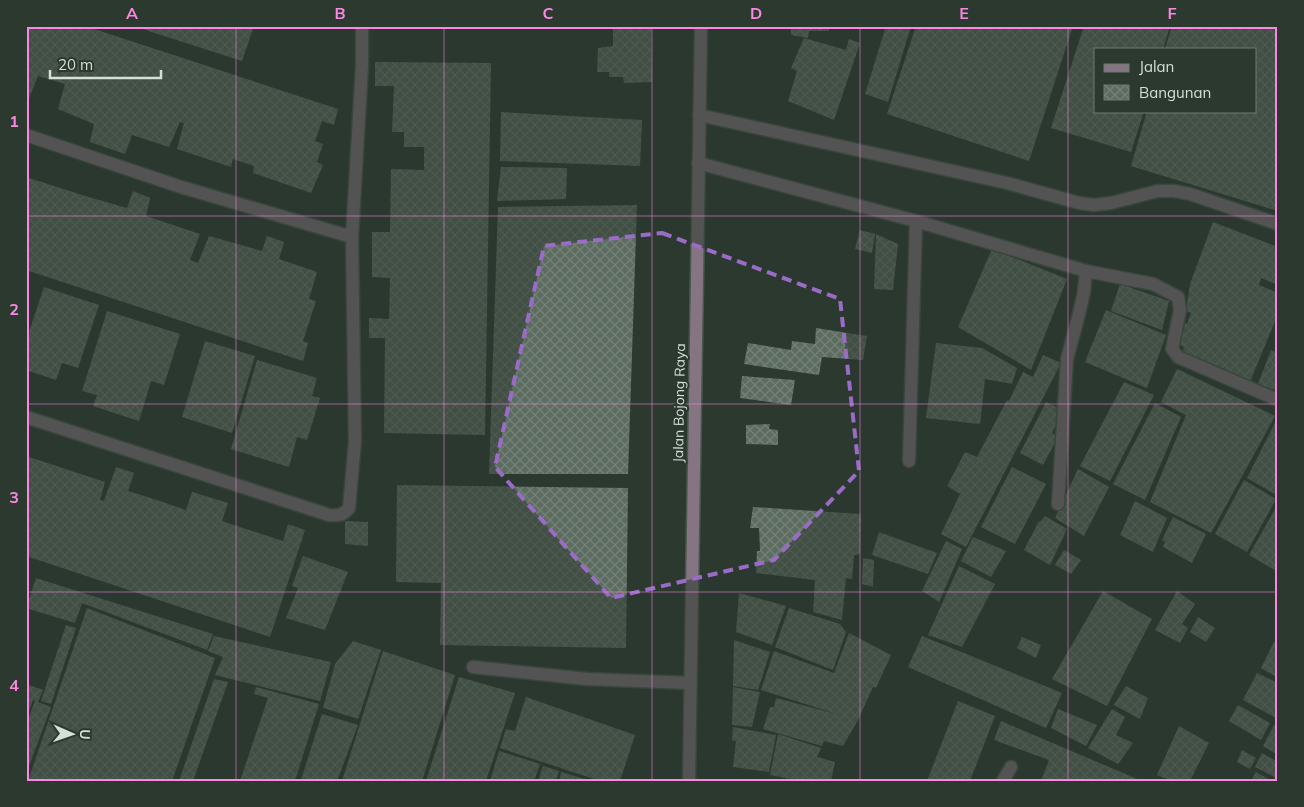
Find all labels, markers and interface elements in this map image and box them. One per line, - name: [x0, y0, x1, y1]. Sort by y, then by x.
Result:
- text: A: [126, 3, 138, 23]
- text: B: [334, 3, 346, 23]
- text: C: [543, 3, 554, 23]
- text: D: [750, 3, 762, 23]
- text: E: [959, 3, 969, 23]
- text: F: [1167, 3, 1177, 23]
- scale bar: [50, 48, 161, 80]
- legend: [1094, 48, 1256, 112]
- text: 20 m: [58, 55, 93, 74]
- text: Jalan: [1139, 57, 1174, 76]
- text: Bangunan: [1139, 83, 1211, 102]
- text: 1: [9, 111, 19, 131]
- text: 2: [9, 299, 19, 319]
- street label: Jalan Bojong Raya: [669, 343, 689, 463]
- text: 3: [9, 487, 19, 507]
- text: 4: [9, 675, 19, 695]
- north arrow: [48, 710, 98, 760]
- text: U: [76, 729, 94, 740]

